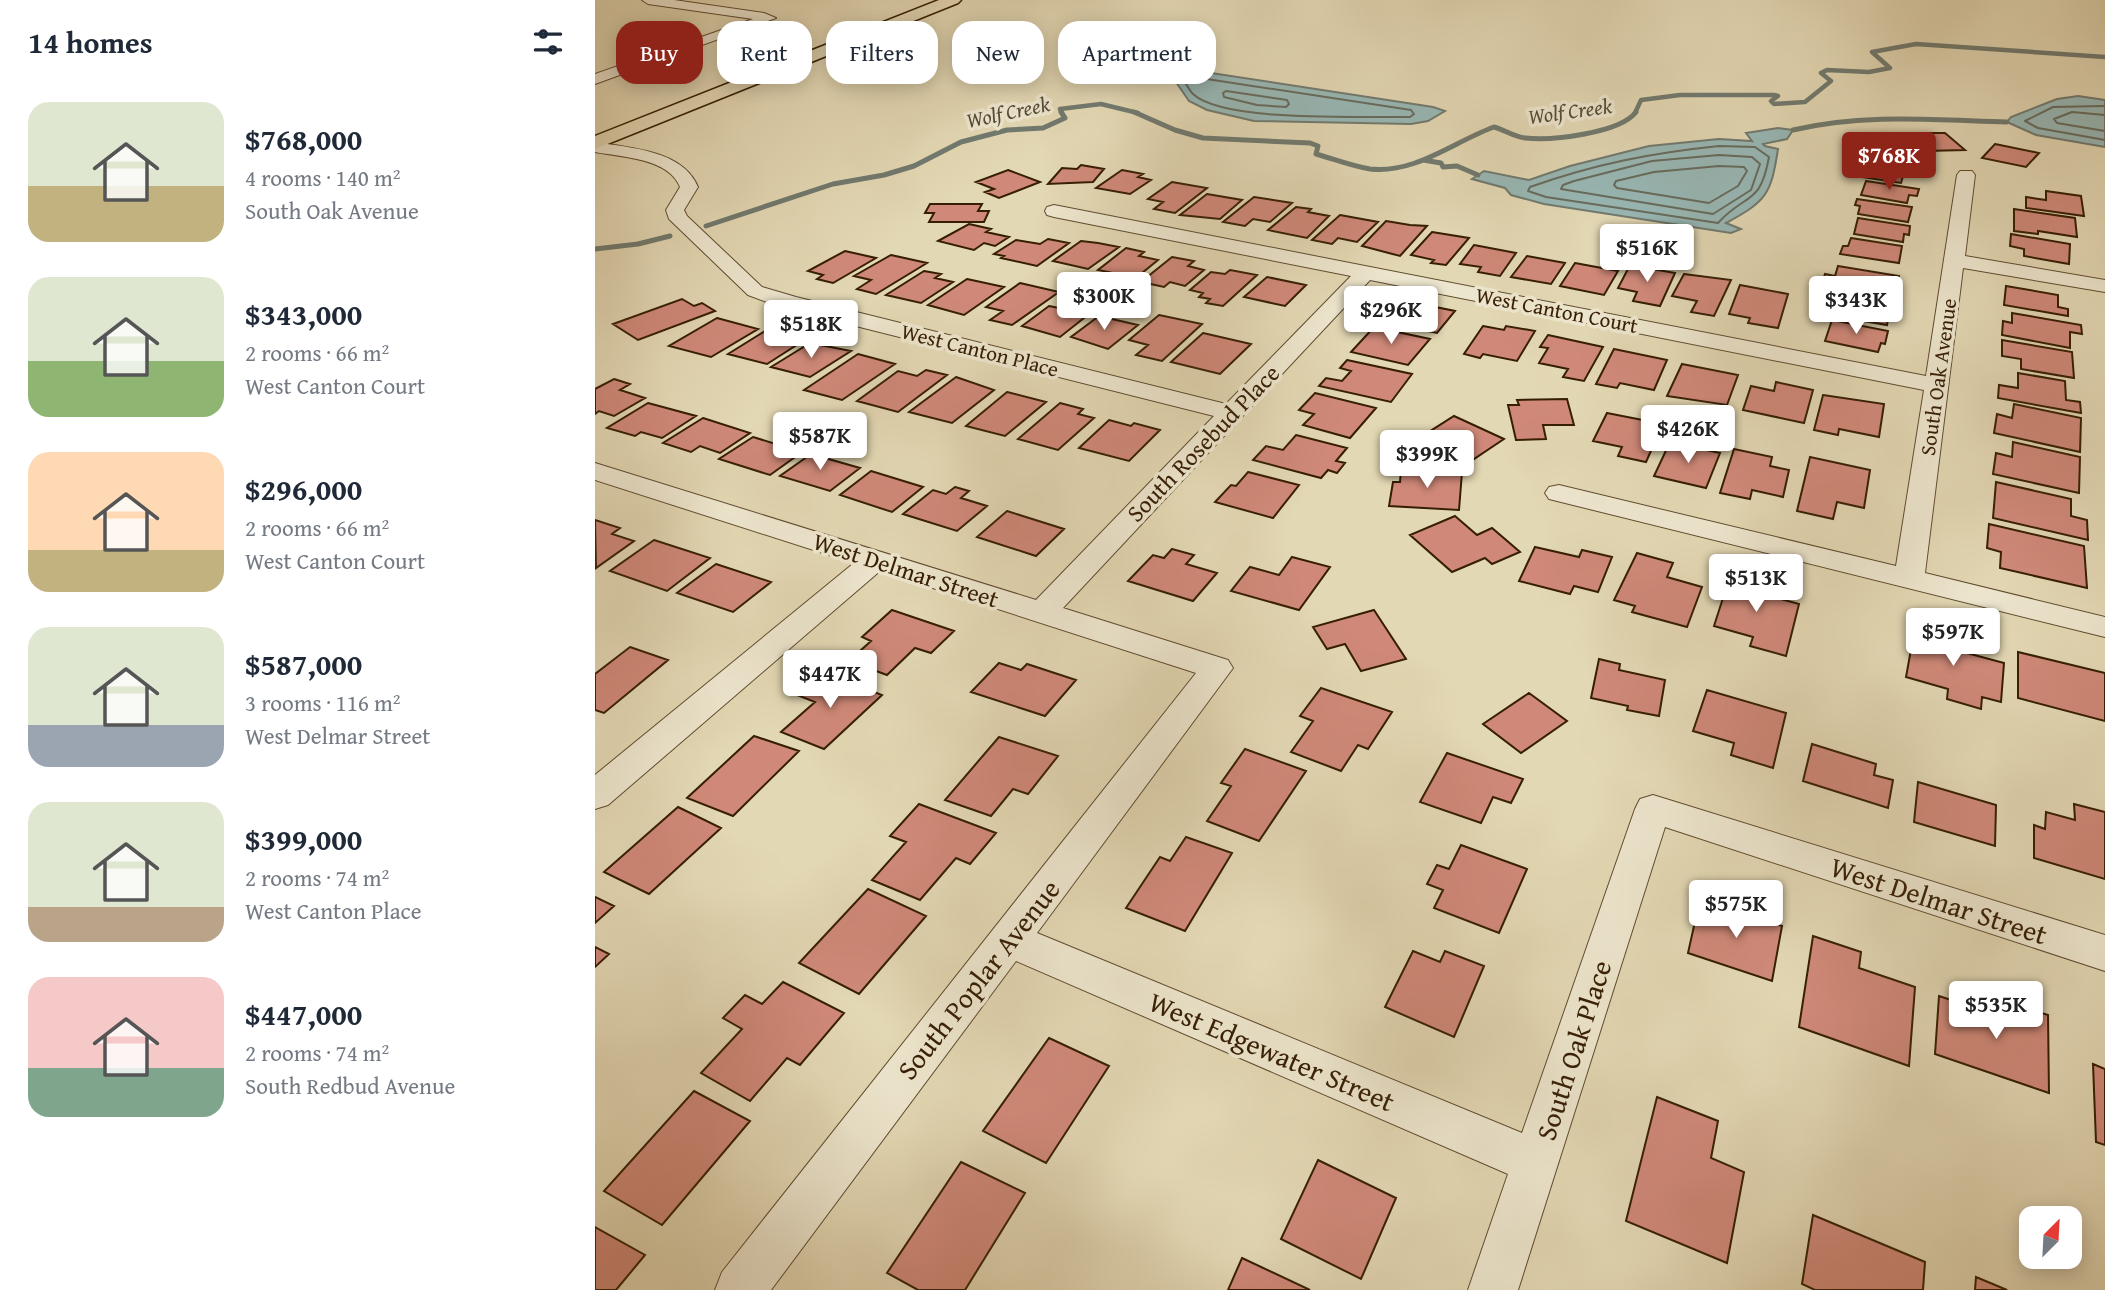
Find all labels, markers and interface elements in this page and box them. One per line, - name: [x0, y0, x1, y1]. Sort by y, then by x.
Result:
- text: 14 homes: [28, 20, 153, 64]
- chip: Buy: [616, 21, 703, 84]
- chip: Rent: [717, 21, 812, 84]
- chip: Filters: [826, 21, 938, 84]
- chip: New: [952, 21, 1044, 84]
- chip: Apartment: [1058, 21, 1216, 84]
- icon: filters: [529, 23, 567, 61]
- water label: Wolf Creek: [964, 88, 1053, 136]
- water label: Wolf Creek: [1526, 90, 1614, 132]
- text: $768,000: [245, 117, 362, 161]
- icon: home: [84, 130, 168, 214]
- pin: $768K: [1840, 132, 1938, 192]
- text: $768K: [1858, 138, 1920, 171]
- text: 4 rooms · 140 m²: [245, 161, 400, 194]
- text: South Oak Avenue: [245, 194, 419, 227]
- pin: $516K: [1598, 224, 1696, 284]
- text: $516K: [1616, 230, 1678, 263]
- pin: $300K: [1055, 272, 1153, 332]
- pin: $343K: [1807, 276, 1905, 336]
- text: $300K: [1073, 278, 1135, 311]
- street label: West Canton Court: [1473, 279, 1641, 341]
- text: $343K: [1825, 282, 1887, 315]
- pin: $296K: [1342, 286, 1440, 346]
- text: $343,000: [245, 292, 362, 336]
- text: $296K: [1360, 292, 1422, 325]
- street label: South Oak Avenue: [1912, 296, 1964, 458]
- pin: $518K: [762, 300, 860, 360]
- icon: home: [84, 305, 168, 389]
- text: $518K: [780, 306, 842, 339]
- street label: West Canton Place: [898, 315, 1062, 385]
- text: 2 rooms · 66 m²: [245, 336, 389, 369]
- street label: South Rosebud Place: [1118, 356, 1288, 530]
- text: West Canton Court: [245, 369, 425, 402]
- pin: $426K: [1639, 406, 1737, 465]
- text: $426K: [1657, 411, 1719, 444]
- pin: $587K: [771, 412, 869, 472]
- text: $587K: [789, 418, 851, 451]
- pin: $399K: [1378, 430, 1476, 490]
- text: $399K: [1396, 436, 1458, 469]
- text: $296,000: [245, 467, 362, 511]
- icon: home: [84, 480, 168, 564]
- text: 2 rooms · 66 m²: [245, 511, 389, 544]
- street label: West Delmar Street: [809, 523, 1004, 617]
- text: West Canton Court: [245, 544, 425, 577]
- pin: $513K: [1707, 554, 1805, 614]
- text: $513K: [1725, 560, 1787, 593]
- pin: $597K: [1904, 608, 2002, 668]
- text: $597K: [1922, 614, 1984, 647]
- text: $587,000: [245, 642, 362, 686]
- pin: $447K: [781, 650, 879, 710]
- icon: home: [84, 655, 168, 739]
- text: $447K: [799, 656, 861, 689]
- text: 3 rooms · 116 m²: [245, 686, 400, 719]
- text: West Delmar Street: [245, 719, 430, 752]
- text: $399,000: [245, 817, 362, 861]
- icon: home: [84, 830, 168, 914]
- street label: West Delmar Street: [1825, 846, 2053, 954]
- text: 2 rooms · 74 m²: [245, 861, 389, 894]
- street label: South Poplar Avenue: [887, 870, 1069, 1088]
- pin: $575K: [1687, 880, 1785, 940]
- text: $575K: [1705, 886, 1767, 919]
- text: West Canton Place: [245, 894, 422, 927]
- street label: South Oak Place: [1525, 955, 1621, 1145]
- street label: West Edgewater Street: [1143, 981, 1401, 1121]
- pin: $535K: [1947, 982, 2045, 1041]
- text: $535K: [1965, 987, 2027, 1020]
- text: $447,000: [245, 992, 362, 1036]
- icon: home: [84, 1005, 168, 1089]
- text: 2 rooms · 74 m²: [245, 1036, 389, 1069]
- text: South Redbud Avenue: [245, 1069, 455, 1102]
- north arrow: [2019, 1206, 2083, 1269]
- map controls: [2019, 1206, 2082, 1269]

